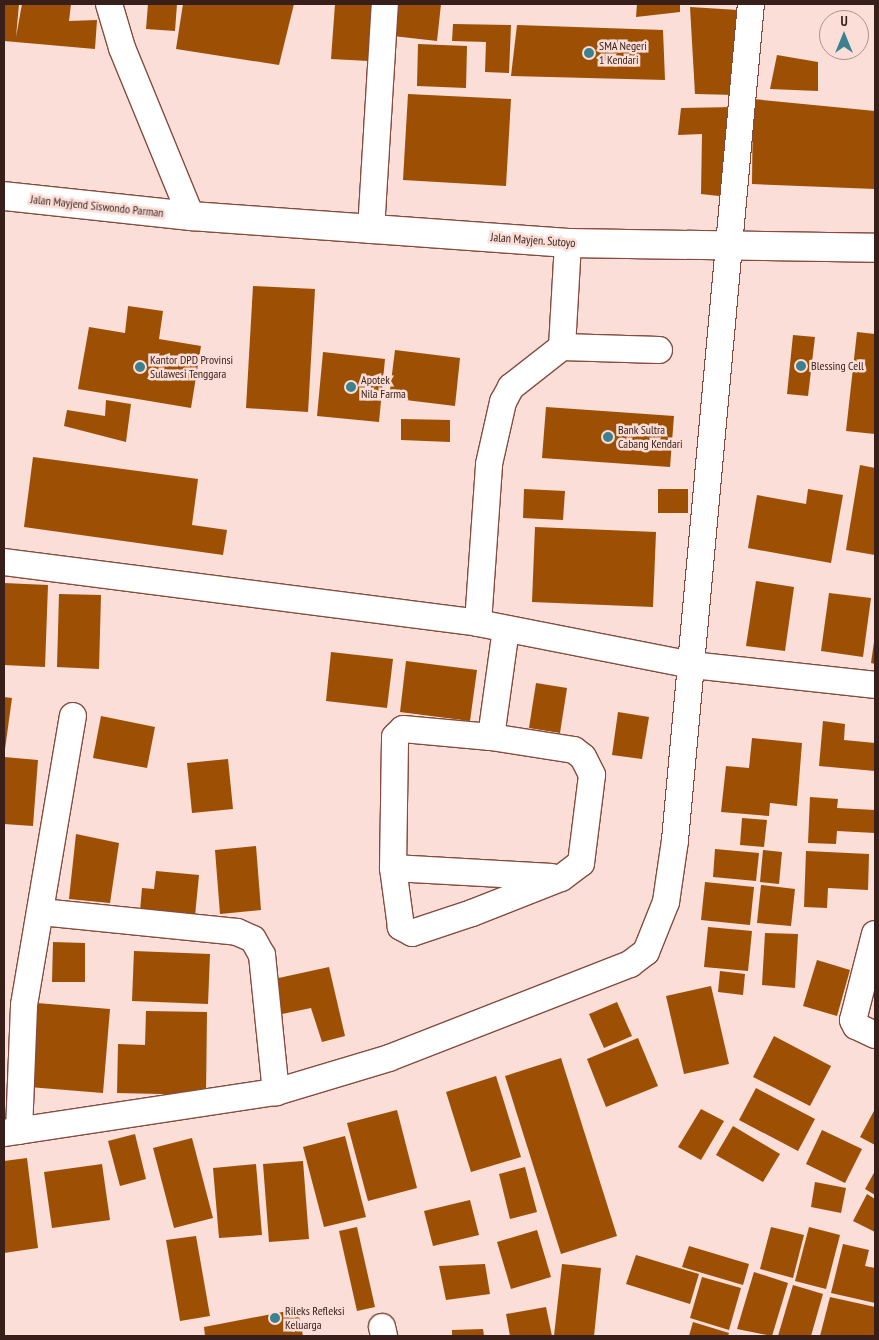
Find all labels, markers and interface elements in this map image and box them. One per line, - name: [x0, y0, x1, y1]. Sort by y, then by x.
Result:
- north arrow: [819, 10, 869, 60]
- text: U: [840, 12, 848, 30]
- place label: SMA Negeri 1 Kendari: [599, 39, 647, 67]
- marker: SMA Negeri 1 Kendari: [583, 47, 595, 59]
- street label: Jalan Mayjend Siswondo Parman: [30, 192, 164, 220]
- street label: Jalan Mayjen. Sutoyo: [490, 230, 576, 250]
- place label: Kantor DPD Provinsi Sulawesi Tenggara: [150, 353, 233, 381]
- place label: Blessing Cell: [811, 359, 864, 373]
- marker: Blessing Cell: [795, 360, 807, 372]
- marker: Kantor DPD Provinsi Sulawesi Tenggara: [134, 361, 146, 373]
- place label: Apotek Nila Farma: [361, 373, 406, 401]
- marker: Apotek Nila Farma: [345, 381, 357, 393]
- place label: Bank Sultra Cabang Kendari: [618, 423, 683, 451]
- marker: Bank Sultra Cabang Kendari: [602, 431, 614, 443]
- place label: Rileks Refleksi Keluarga: [285, 1304, 345, 1332]
- marker: Rileks Refleksi Keluarga: [269, 1312, 281, 1324]

